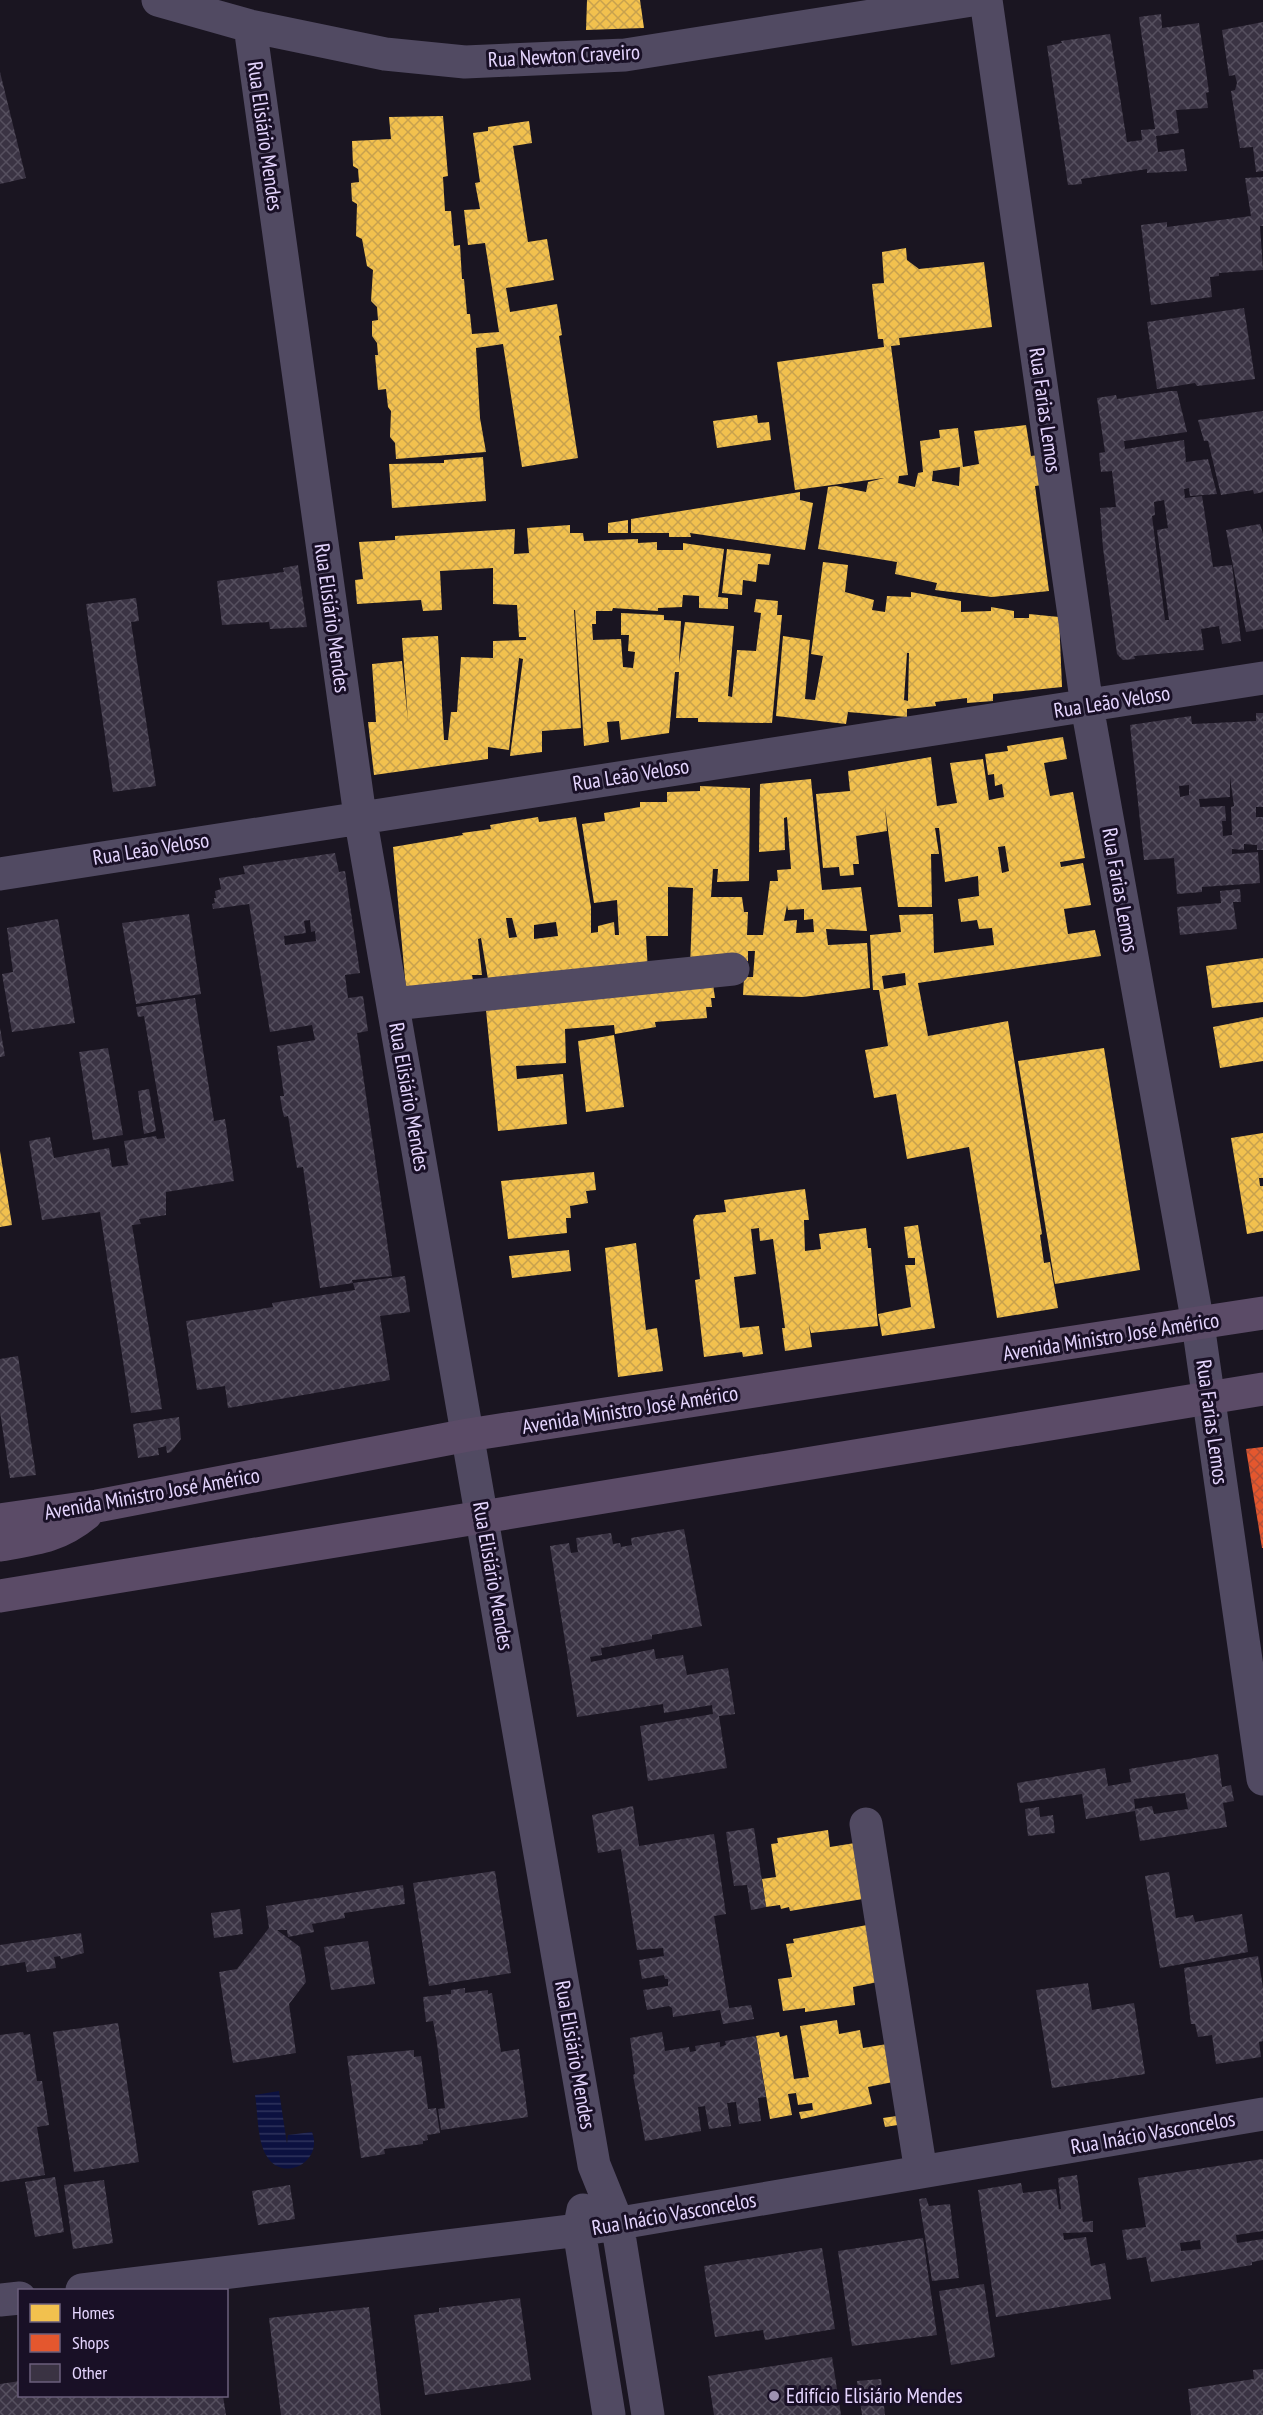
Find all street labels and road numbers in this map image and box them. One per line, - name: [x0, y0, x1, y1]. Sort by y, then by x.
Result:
- street label: Rua Newton Craveiro: [487, 38, 641, 73]
- street label: Rua Elisiário Mendes: [242, 60, 289, 212]
- street label: Rua Farias Lemos: [1023, 346, 1068, 474]
- street label: Rua Elisiário Mendes: [309, 542, 356, 694]
- street label: Rua Leão Veloso: [1052, 679, 1172, 724]
- street label: Rua Leão Veloso: [571, 752, 691, 797]
- street label: Rua Leão Veloso: [91, 826, 211, 871]
- street label: Rua Farias Lemos: [1096, 826, 1145, 954]
- street label: Rua Elisiário Mendes: [383, 1020, 436, 1173]
- street label: Avenida Ministro José Américo: [1001, 1306, 1221, 1367]
- street label: Rua Farias Lemos: [1190, 1358, 1235, 1486]
- street label: Avenida Ministro José Américo: [520, 1379, 740, 1440]
- street label: Avenida Ministro José Américo: [42, 1461, 262, 1526]
- street label: Rua Elisiário Mendes: [467, 1499, 520, 1652]
- street label: Rua Elisiário Mendes: [549, 1978, 602, 2131]
- street label: Rua Inácio Vasconcelos: [1069, 2105, 1237, 2160]
- street label: Rua Inácio Vasconcelos: [590, 2186, 758, 2241]

